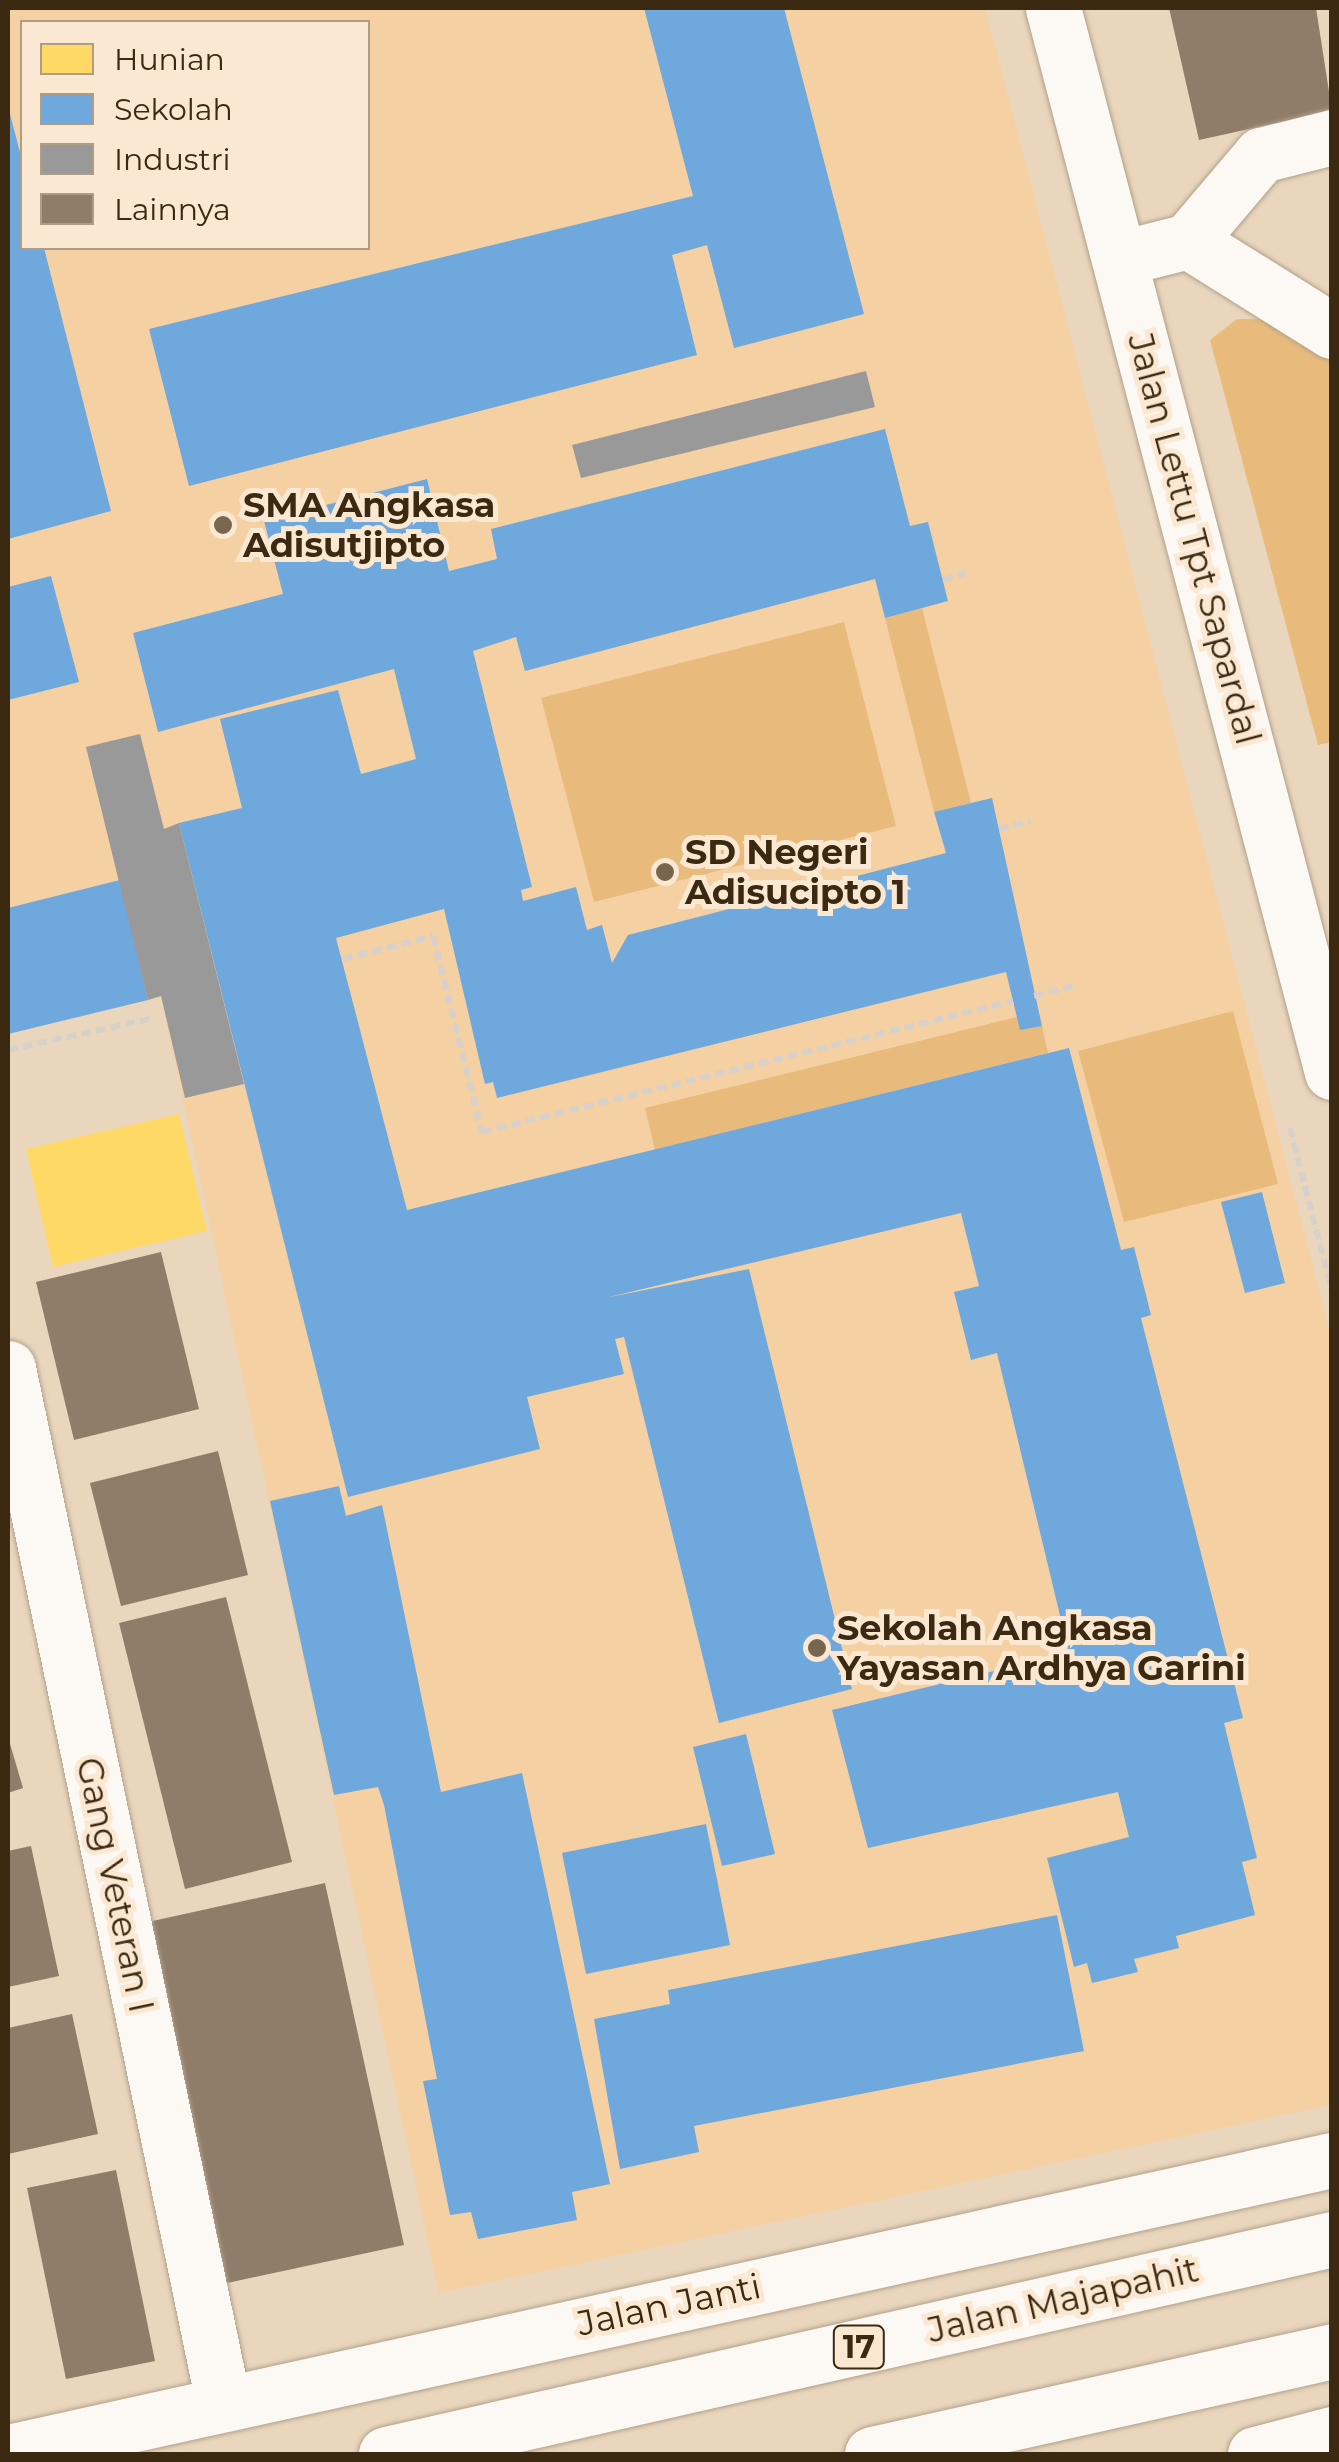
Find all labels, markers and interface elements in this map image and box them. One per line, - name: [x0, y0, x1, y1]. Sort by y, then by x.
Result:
- legend: [20, 20, 370, 250]
- text: Hunian: [114, 41, 225, 78]
- text: Sekolah: [114, 91, 233, 128]
- text: Industri: [114, 141, 231, 178]
- text: Lainnya: [114, 191, 231, 228]
- street label: Jalan Lettu Tpt Sapardal: [1119, 329, 1269, 749]
- place label: SMA Angkasa Adisutjipto: [243, 484, 495, 566]
- marker: SMA Angkasa Adisutjipto: [212, 514, 234, 536]
- place label: SD Negeri Adisucipto 1: [685, 831, 905, 913]
- marker: SD Negeri Adisucipto 1: [654, 861, 676, 883]
- place label: Sekolah Angkasa Yayasan Ardhya Garini: [837, 1607, 1246, 1689]
- marker: Sekolah Angkasa Yayasan Ardhya Garini: [806, 1637, 828, 1659]
- street label: Gang Veteran I: [67, 1754, 163, 2016]
- street label: Jalan Majapahit: [924, 2248, 1202, 2352]
- street label: Jalan Janti: [573, 2265, 765, 2345]
- road number: 17: [832, 2320, 886, 2374]

